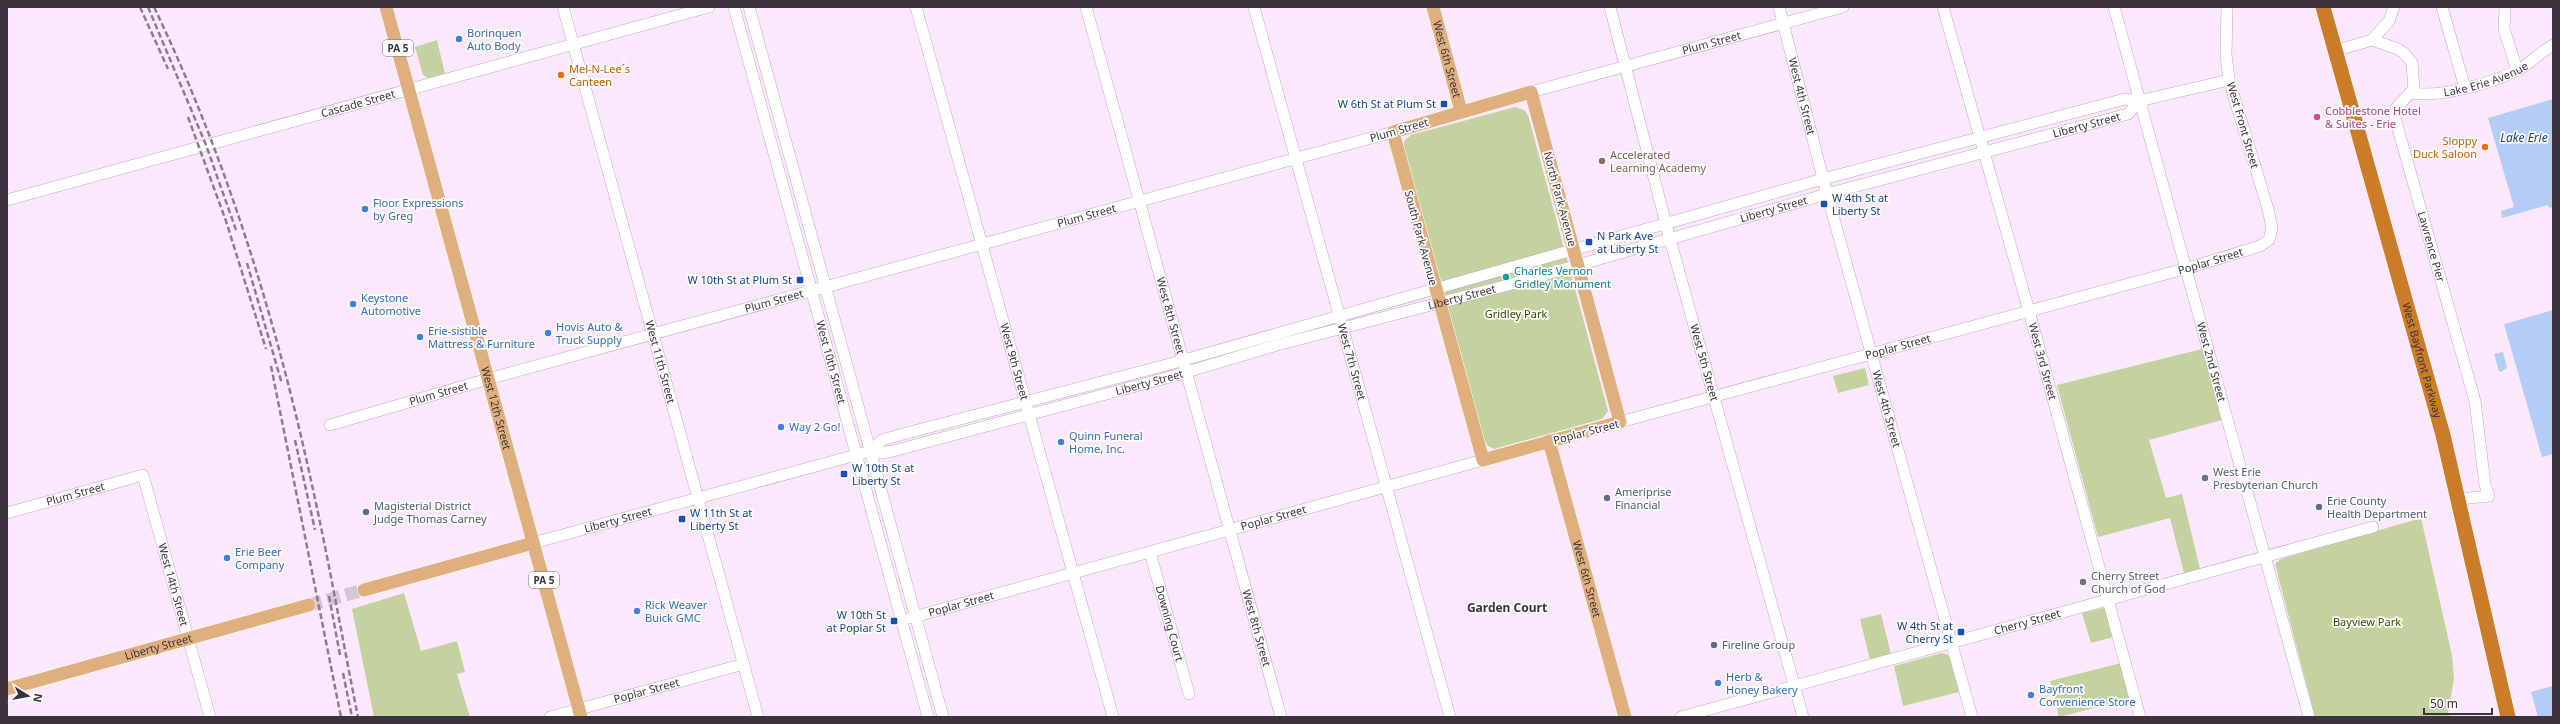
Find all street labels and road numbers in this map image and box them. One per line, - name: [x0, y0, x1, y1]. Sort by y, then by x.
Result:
- street label: West 6th Street: [1430, 19, 1465, 99]
- street label: Plum Street: [1680, 27, 1742, 58]
- road number: PA 5: [383, 40, 413, 56]
- street label: West 4th Street: [1785, 56, 1819, 136]
- street label: Lake Erie Avenue: [2442, 58, 2531, 99]
- street label: West Front Street: [2224, 80, 2263, 170]
- street label: Cascade Street: [319, 86, 397, 120]
- street label: Liberty Street: [2051, 108, 2122, 141]
- street label: Plum Street: [1368, 114, 1430, 145]
- street label: North Park Avenue: [1541, 150, 1580, 248]
- street label: South Park Avenue: [1402, 189, 1441, 287]
- street label: Liberty Street: [1738, 192, 1809, 225]
- street label: Plum Street: [1055, 200, 1117, 230]
- street label: Lawrence Pier: [2415, 209, 2449, 284]
- street label: Poplar Street: [2176, 244, 2245, 277]
- street label: West 8th Street: [1154, 275, 1189, 356]
- street label: Liberty Street: [1426, 281, 1497, 312]
- street label: Plum Street: [743, 285, 805, 316]
- street label: West Bayfront Parkway: [2399, 301, 2446, 420]
- street label: West 11th Street: [642, 319, 679, 405]
- street label: West 10th Street: [813, 319, 850, 405]
- street label: West 2nd Street: [2194, 320, 2230, 403]
- street label: West 9th Street: [997, 321, 1033, 402]
- street label: West 7th Street: [1335, 321, 1370, 402]
- street label: West 3rd Street: [2026, 321, 2061, 401]
- street label: West 5th Street: [1687, 322, 1723, 403]
- street label: Poplar Street: [1863, 330, 1932, 362]
- street label: West 12th Street: [478, 365, 515, 451]
- street label: Liberty Street: [1114, 366, 1185, 398]
- street label: West 4th Street: [1869, 369, 1905, 449]
- street label: Plum Street: [407, 377, 469, 409]
- street label: Poplar Street: [1551, 416, 1620, 447]
- street label: Plum Street: [44, 478, 106, 509]
- street label: Poplar Street: [1239, 501, 1308, 533]
- street label: Liberty Street: [582, 503, 653, 536]
- street label: West 6th Street: [1570, 539, 1605, 619]
- street label: West 14th Street: [155, 541, 192, 628]
- road number: PA 5: [529, 572, 559, 588]
- street label: Downing Court: [1152, 584, 1188, 663]
- street label: Poplar Street: [927, 587, 995, 620]
- street label: West 8th Street: [1239, 588, 1275, 668]
- street label: Cherry Street: [1992, 605, 2062, 638]
- street label: Liberty Street: [123, 630, 194, 663]
- street label: Poplar Street: [612, 674, 681, 706]

